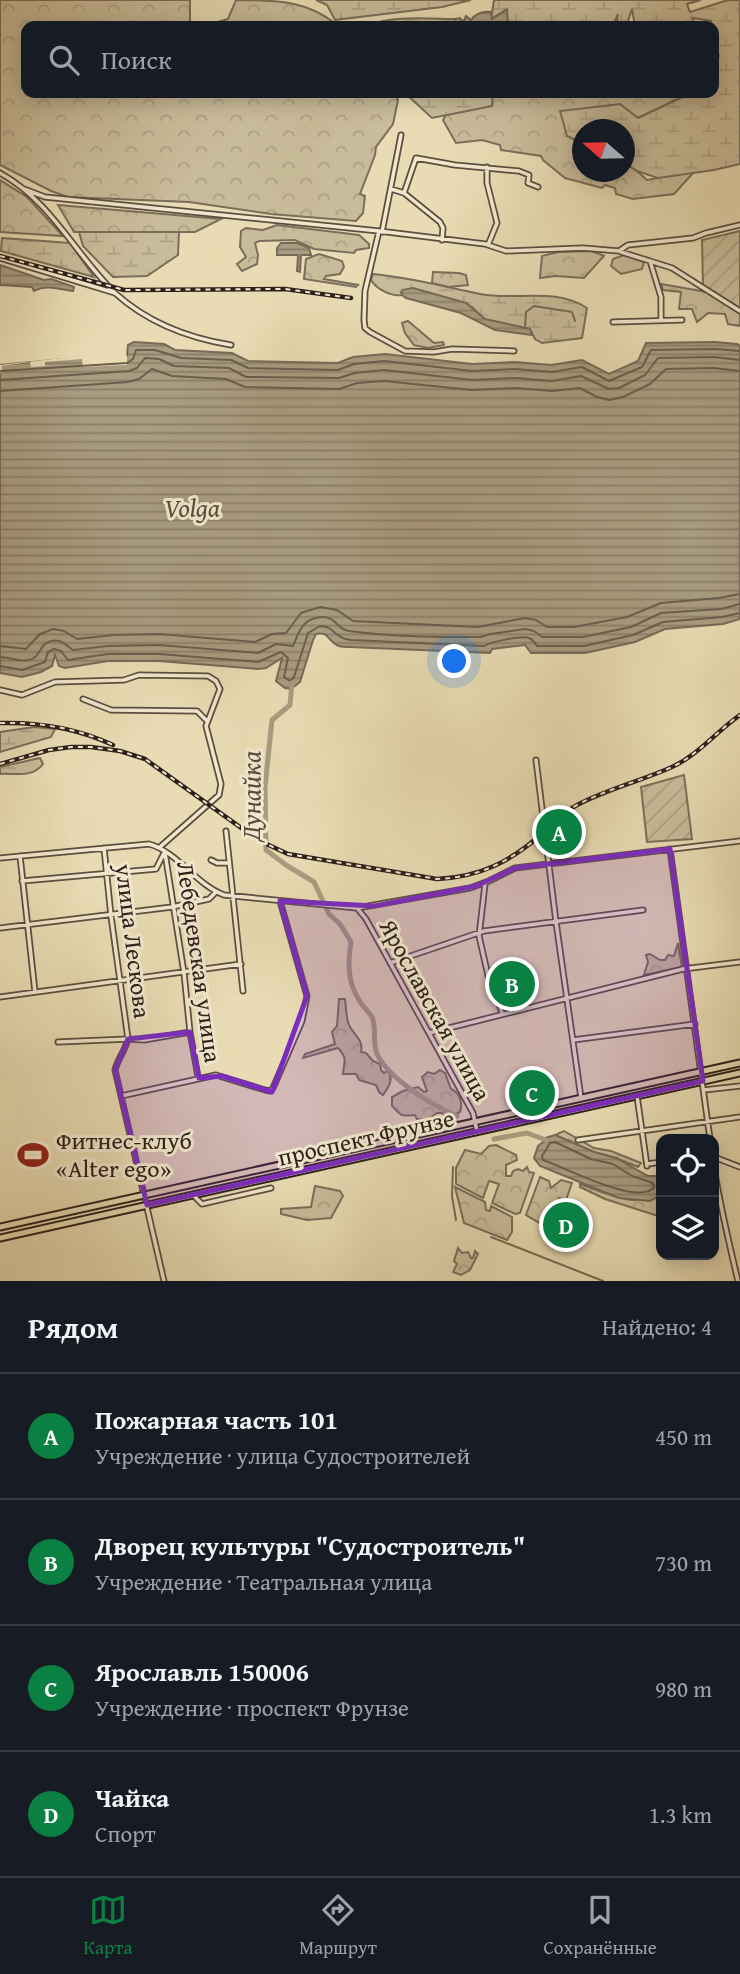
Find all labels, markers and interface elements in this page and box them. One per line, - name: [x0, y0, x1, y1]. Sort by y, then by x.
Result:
- search box: [21, 21, 719, 98]
- text: Поиск: [101, 40, 172, 79]
- icon: search: [45, 41, 83, 79]
- north arrow: [572, 119, 635, 182]
- water label: Volga: [164, 488, 220, 527]
- your location: [437, 644, 471, 678]
- water label: Дунайка: [231, 751, 270, 843]
- pin: A: [536, 806, 582, 858]
- street label: Лебедевская улица: [168, 859, 231, 1065]
- street label: улица Лескова: [107, 861, 160, 1021]
- street label: Ярославская улица: [370, 912, 500, 1108]
- pin: B: [489, 958, 535, 1010]
- pin: C: [509, 1067, 555, 1119]
- street label: проспект Фрунзе: [274, 1100, 458, 1175]
- place label: Фитнес-клуб «Alter ego»: [56, 1123, 192, 1186]
- map controls: [656, 1134, 719, 1260]
- button: locate: [656, 1134, 719, 1197]
- sports icon: Фитнес-клуб «Alter ego»: [16, 1138, 50, 1172]
- button: layers: [656, 1197, 719, 1260]
- pin: D: [543, 1199, 589, 1251]
- text: Рядом: [28, 1305, 119, 1349]
- text: Найдено: 4: [602, 1310, 712, 1343]
- text: Пожарная часть 101: [95, 1400, 338, 1439]
- text: A: [44, 1420, 58, 1453]
- text: 450 m: [655, 1420, 712, 1453]
- text: Учреждение · улица Судостроителей: [95, 1439, 470, 1472]
- text: Дворец культуры "Судостроитель": [95, 1526, 525, 1565]
- text: B: [44, 1546, 58, 1579]
- text: 730 m: [655, 1546, 712, 1579]
- text: Учреждение · Театральная улица: [95, 1565, 432, 1598]
- text: Ярославль 150006: [95, 1652, 309, 1691]
- text: C: [44, 1672, 58, 1705]
- text: 980 m: [655, 1672, 712, 1705]
- text: Учреждение · проспект Фрунзе: [95, 1691, 409, 1724]
- text: Чайка: [95, 1778, 169, 1817]
- text: D: [44, 1798, 58, 1831]
- text: 1.3 km: [649, 1798, 712, 1831]
- text: Спорт: [95, 1817, 156, 1850]
- tab: Карта: [83, 1891, 133, 1961]
- tab: Маршрут: [299, 1891, 377, 1961]
- tab: Сохранённые: [543, 1891, 657, 1961]

